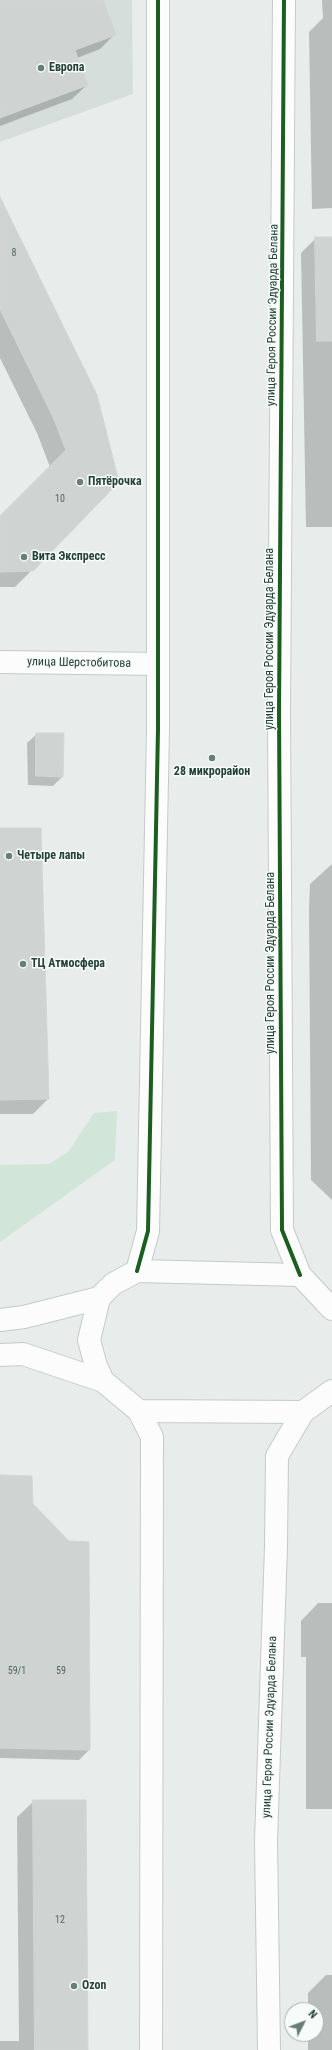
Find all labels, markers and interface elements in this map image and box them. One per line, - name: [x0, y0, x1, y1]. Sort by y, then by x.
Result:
- place label: Европа: [49, 61, 84, 75]
- marker: Европа: [36, 63, 46, 73]
- street label: улица Героя России Эдуарда Белана: [264, 224, 282, 406]
- house number: 8: [12, 247, 16, 259]
- place label: Пятёрочка: [88, 475, 142, 489]
- marker: Пятёрочка: [75, 477, 85, 487]
- house number: 10: [55, 493, 65, 505]
- street label: улица Героя России Эдуарда Белана: [263, 548, 277, 730]
- place label: Вита Экспресс: [32, 550, 105, 564]
- marker: Вита Экспресс: [19, 552, 29, 562]
- street label: улица Шерстобитова: [27, 655, 131, 671]
- marker: 28 микрорайон: [207, 753, 217, 763]
- place label: 28 микрорайон: [174, 765, 250, 779]
- place label: Четыре лапы: [17, 849, 85, 863]
- marker: Четыре лапы: [4, 851, 14, 861]
- street label: улица Героя России Эдуарда Белана: [264, 872, 278, 1054]
- place label: ТЦ Атмосфера: [31, 957, 105, 971]
- marker: ТЦ Атмосфера: [18, 959, 28, 969]
- street label: улица Героя России Эдуарда Белана: [260, 1636, 280, 1818]
- house number: 59/1: [8, 1665, 26, 1677]
- house number: 59: [56, 1665, 66, 1677]
- house number: 12: [55, 1914, 65, 1926]
- place label: Ozon: [82, 1979, 106, 1993]
- marker: Ozon: [69, 1981, 79, 1991]
- north arrow: [284, 2002, 324, 2042]
- text: N: [305, 2007, 320, 2021]

